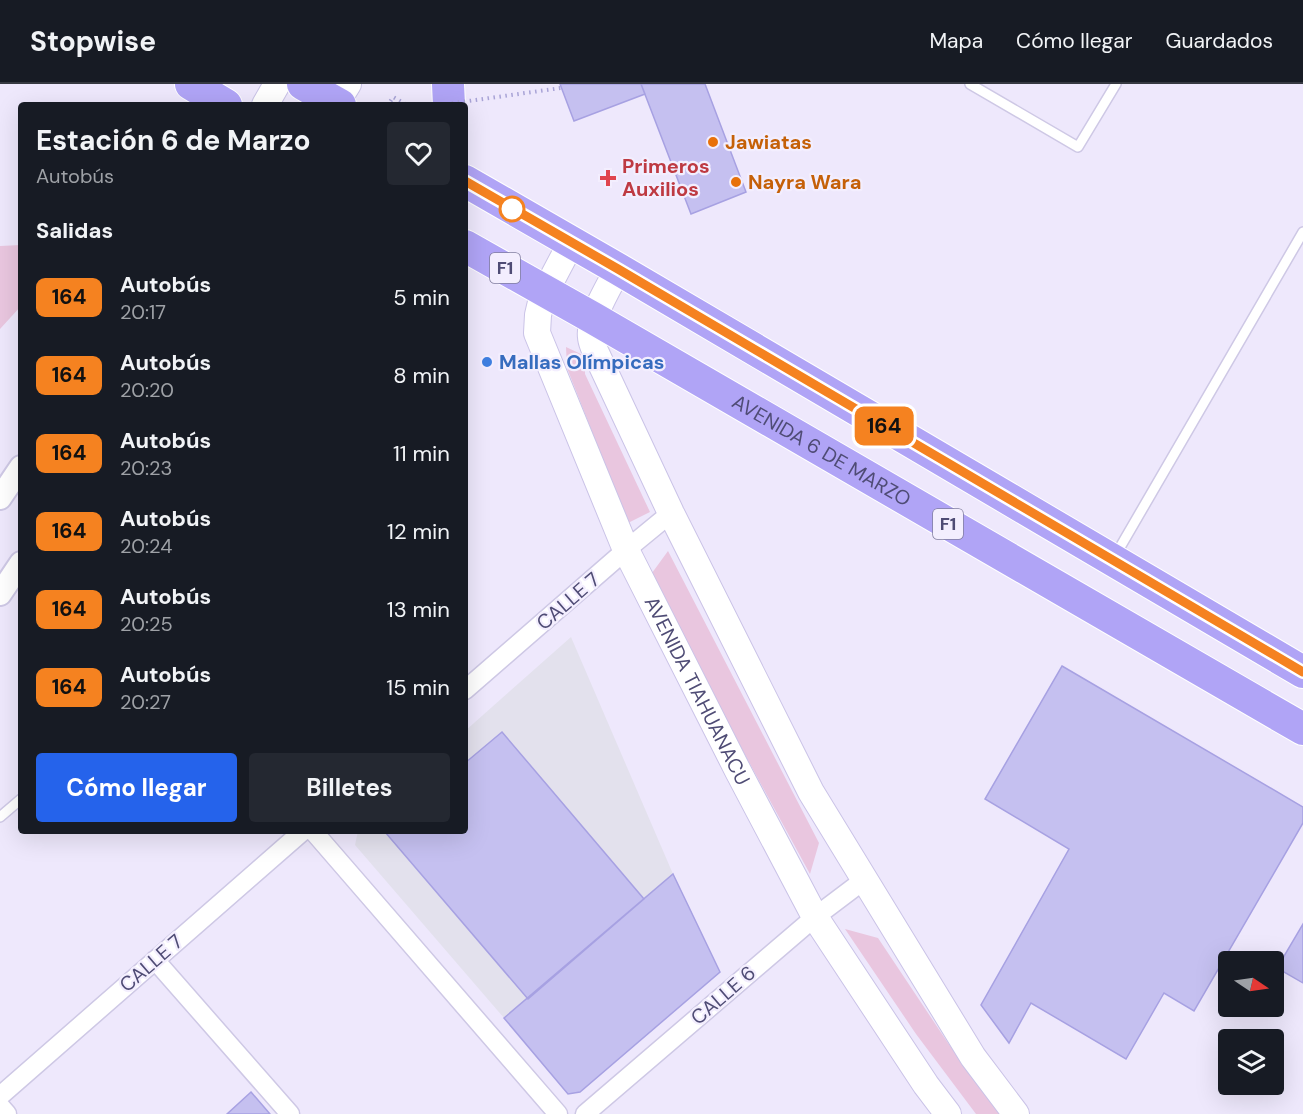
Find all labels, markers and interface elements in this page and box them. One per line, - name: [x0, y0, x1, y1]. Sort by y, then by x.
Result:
- text: Stopwise: [30, 23, 156, 60]
- text: Mapa: [929, 27, 983, 55]
- text: Cómo llegar: [1016, 27, 1133, 55]
- text: Guardados: [1166, 27, 1273, 55]
- text: Estación 6 de Marzo: [36, 122, 311, 159]
- button: heart: [387, 122, 450, 185]
- place label: Jawiatas: [725, 129, 812, 155]
- marker: Jawiatas: [706, 135, 720, 149]
- place label: Primeros Auxilios: [622, 153, 710, 202]
- text: Autobús: [36, 163, 114, 189]
- marker: Primeros Auxilios: [599, 169, 617, 187]
- place label: Nayra Wara: [748, 169, 861, 195]
- marker: Nayra Wara: [729, 175, 743, 189]
- unlabelled marker: [499, 196, 525, 222]
- text: Salidas: [36, 216, 113, 245]
- road number: F1: [490, 253, 520, 283]
- text: Autobús: [120, 270, 211, 299]
- text: 164: [52, 283, 86, 311]
- text: 5 min: [393, 283, 450, 312]
- text: 20:17: [120, 299, 166, 325]
- text: Autobús: [120, 348, 211, 377]
- place label: Mallas Olímpicas: [499, 349, 664, 375]
- marker: Mallas Olímpicas: [480, 355, 494, 369]
- text: 164: [52, 361, 86, 389]
- text: 8 min: [393, 361, 450, 390]
- text: 20:20: [120, 377, 174, 403]
- street label: AVENIDA 6 DE MARZO: [728, 388, 916, 512]
- line badge: 164: [850, 406, 918, 446]
- text: 164: [867, 412, 901, 440]
- text: Autobús: [120, 426, 211, 455]
- text: 164: [52, 439, 86, 467]
- text: 11 min: [393, 439, 450, 468]
- text: 20:23: [120, 455, 172, 481]
- text: Autobús: [120, 504, 211, 533]
- road number: F1: [933, 509, 963, 539]
- text: 164: [52, 517, 86, 545]
- text: 12 min: [387, 517, 450, 546]
- text: 20:24: [120, 533, 172, 559]
- street label: CALLE 7: [531, 566, 605, 636]
- text: Autobús: [120, 582, 211, 611]
- street label: AVENIDA TIAHUANACU: [639, 592, 756, 790]
- text: 164: [52, 595, 86, 623]
- text: 13 min: [387, 595, 450, 624]
- text: 20:25: [120, 611, 173, 637]
- text: Autobús: [120, 660, 211, 689]
- text: 164: [52, 673, 86, 701]
- text: 15 min: [386, 673, 450, 702]
- text: 20:27: [120, 689, 171, 715]
- button: Cómo llegar: [36, 753, 237, 822]
- button: Billetes: [249, 753, 450, 822]
- street label: CALLE 7: [114, 928, 188, 998]
- north arrow: [1218, 951, 1284, 1017]
- map controls: [1218, 951, 1284, 1095]
- street label: CALLE 6: [685, 960, 761, 1030]
- button: layers: [1218, 1029, 1284, 1095]

